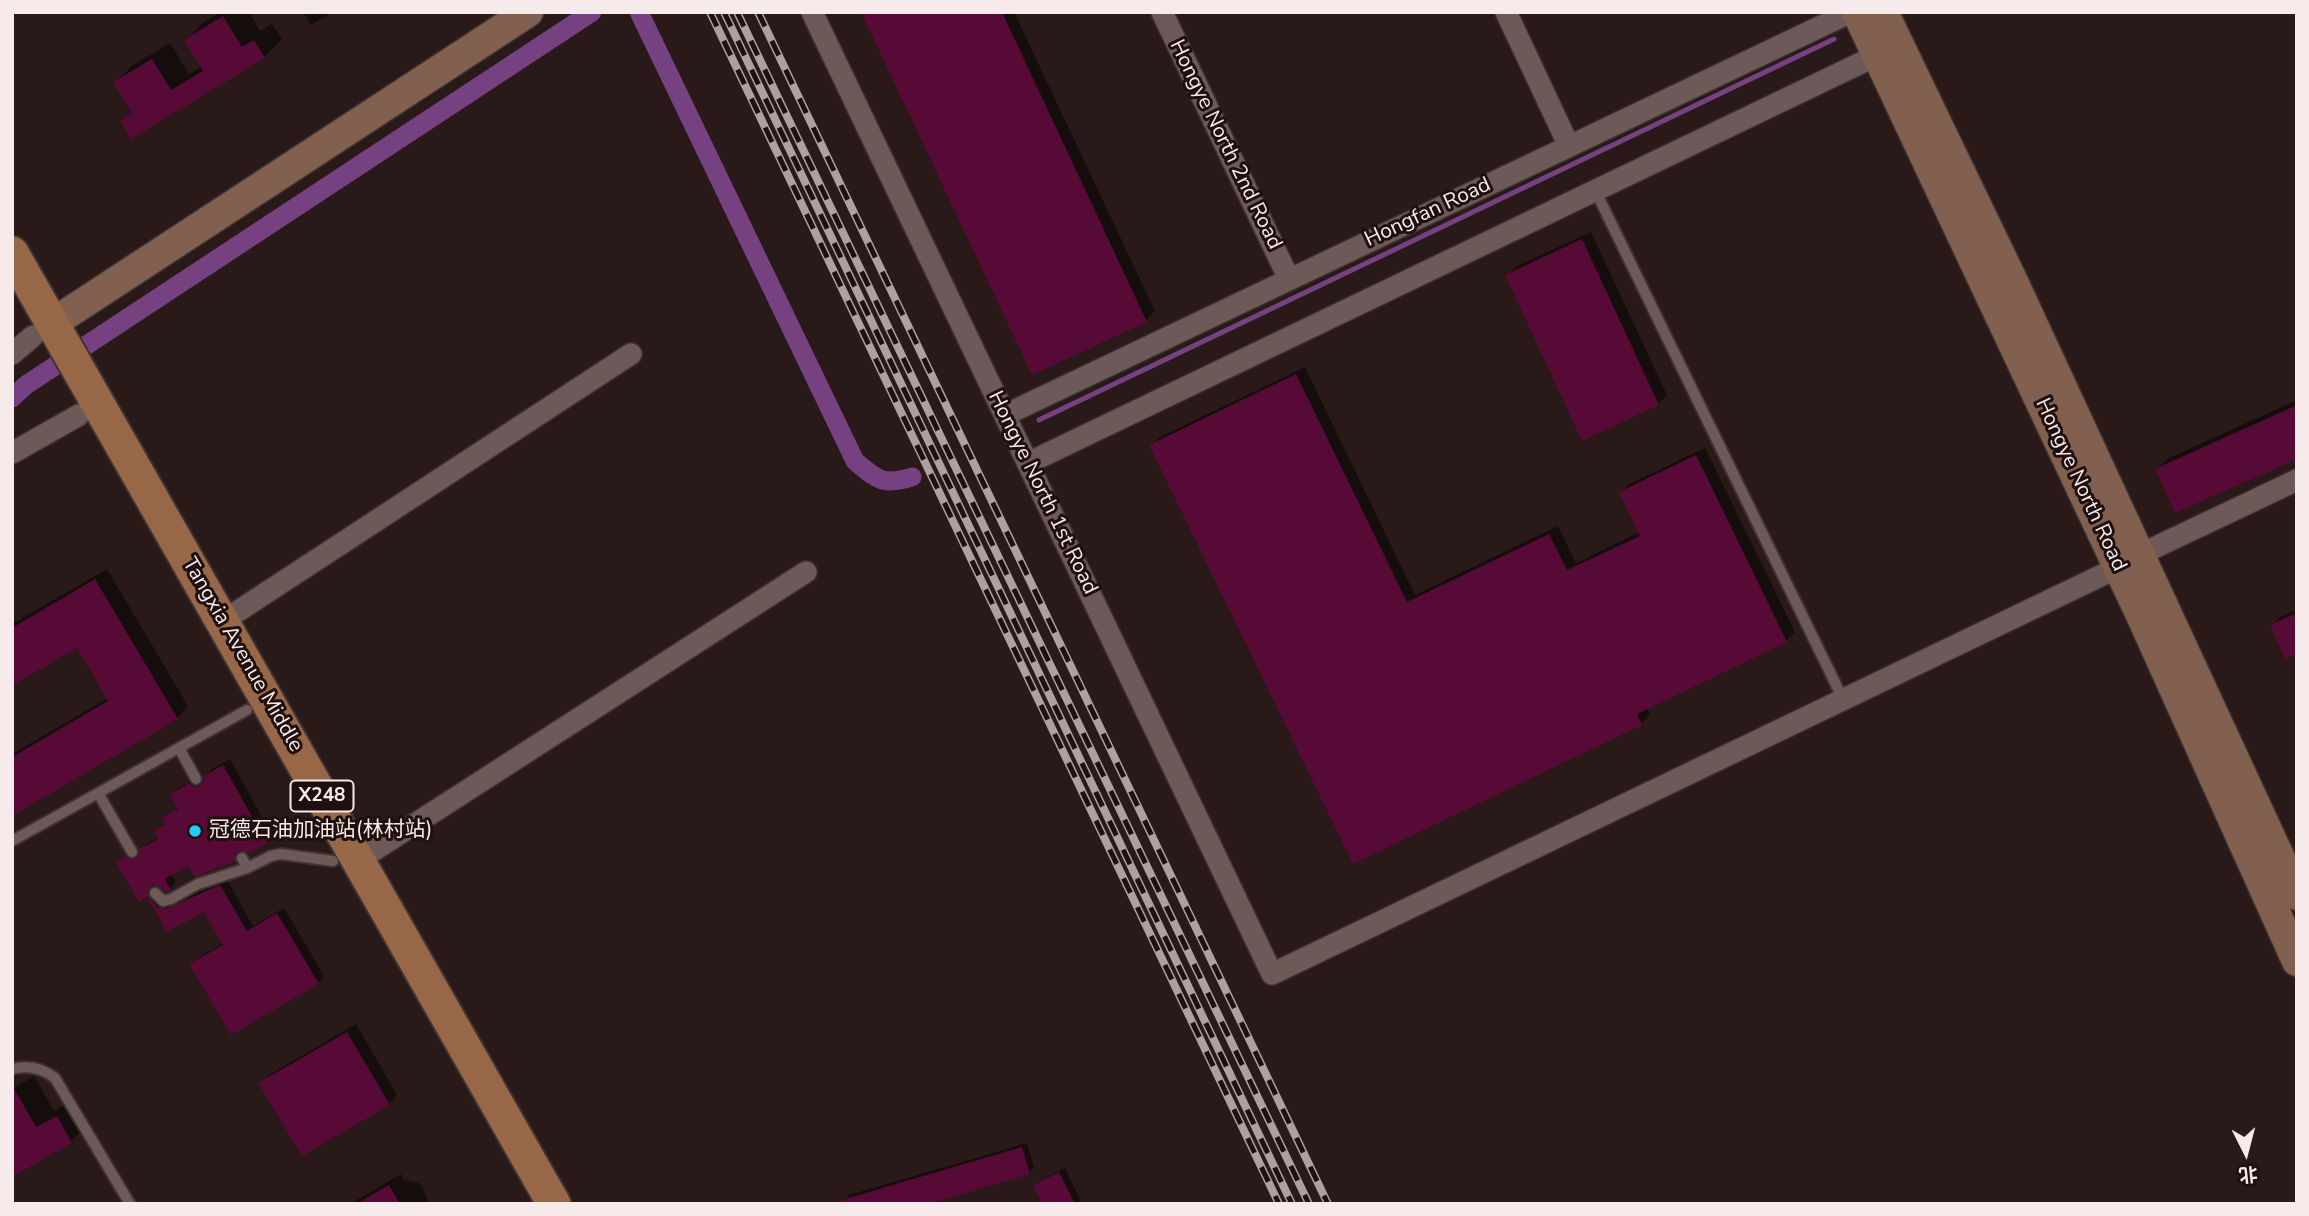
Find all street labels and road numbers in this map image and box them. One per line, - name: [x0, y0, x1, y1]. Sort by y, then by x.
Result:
- street label: Hongye North 2nd Road: [1163, 36, 1287, 254]
- street label: Hongfan Road: [1361, 173, 1495, 253]
- street label: Hongye North 1st Road: [982, 387, 1102, 599]
- street label: Hongye North Road: [2029, 395, 2131, 575]
- street label: Tangxia Avenue Middle: [176, 553, 308, 757]
- road number: X248: [290, 780, 354, 811]

